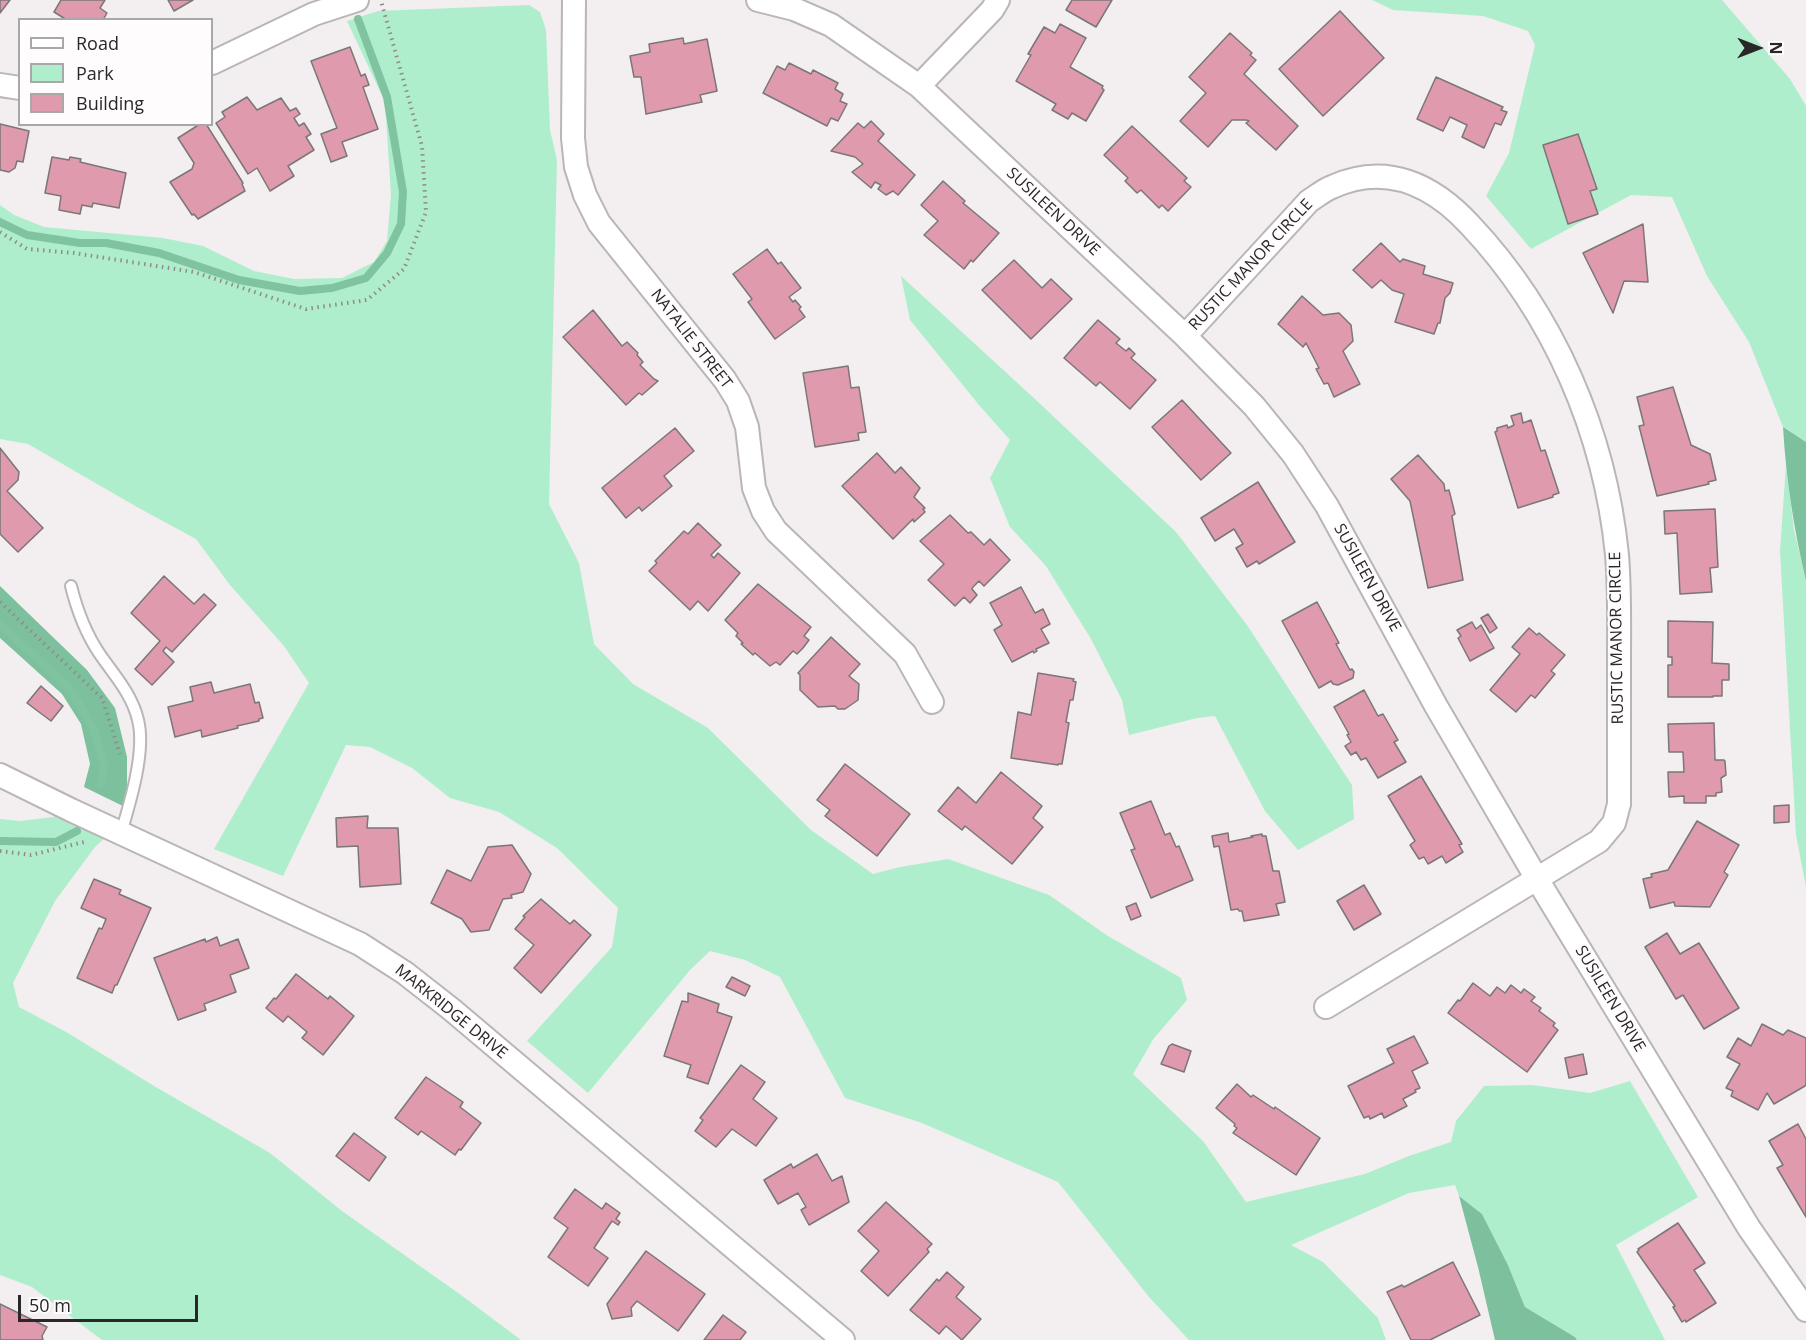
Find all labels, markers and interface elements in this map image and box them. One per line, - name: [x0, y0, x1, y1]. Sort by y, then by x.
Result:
- legend: [18, 18, 213, 126]
- north arrow: [1728, 18, 1788, 78]
- text: Road: [76, 31, 119, 55]
- text: N: [1765, 41, 1787, 55]
- text: Park: [76, 61, 114, 85]
- text: Building: [76, 91, 144, 115]
- street label: SUSILEEN DRIVE: [1002, 164, 1104, 260]
- street label: RUSTIC MANOR CIRCLE: [1185, 195, 1317, 335]
- street label: NATALIE STREET: [646, 285, 736, 393]
- street label: SUSILEEN DRIVE: [1329, 521, 1405, 635]
- street label: RUSTIC MANOR CIRCLE: [1606, 552, 1628, 724]
- street label: SUSILEEN DRIVE: [1571, 942, 1649, 1056]
- street label: MARKRIDGE DRIVE: [391, 961, 511, 1063]
- scale bar: [21, 1283, 201, 1321]
- text: 50 m: [29, 1293, 71, 1317]

